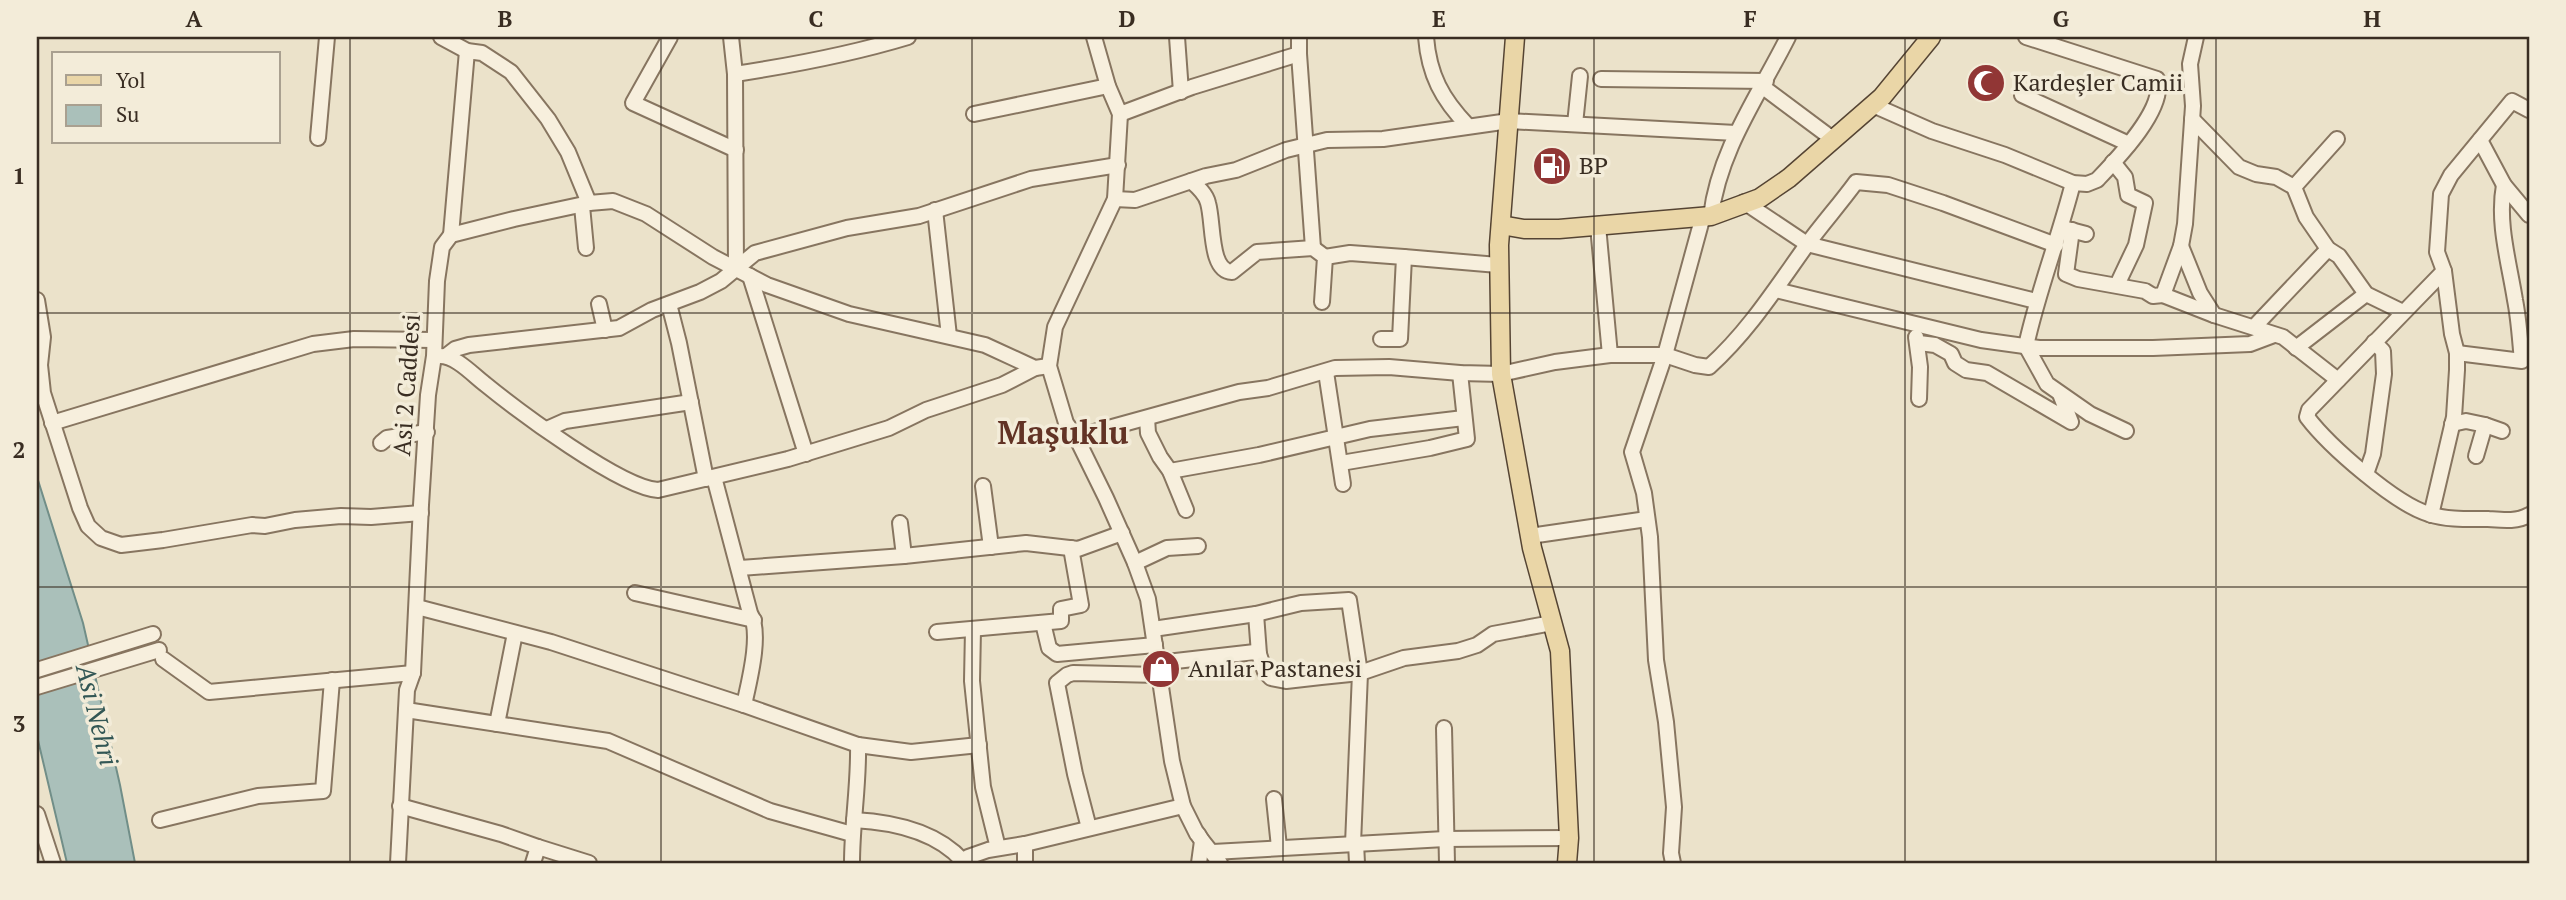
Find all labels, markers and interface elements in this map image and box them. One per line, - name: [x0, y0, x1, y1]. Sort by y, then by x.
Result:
- text: A: [186, 3, 203, 34]
- text: B: [498, 3, 513, 34]
- text: C: [809, 3, 824, 34]
- text: D: [1119, 3, 1136, 34]
- text: E: [1432, 3, 1446, 34]
- text: F: [1743, 3, 1757, 34]
- text: G: [2053, 3, 2070, 34]
- text: H: [2363, 3, 2381, 34]
- legend: [52, 52, 280, 144]
- mosque icon: Kardeşler Camii: [1965, 62, 2007, 104]
- text: Yol: [116, 66, 146, 94]
- place label: Kardeşler Camii: [2013, 66, 2183, 98]
- text: Su: [116, 100, 139, 128]
- fuel station icon: BP: [1531, 145, 1573, 187]
- place label: BP: [1579, 149, 1608, 181]
- text: 1: [13, 160, 26, 191]
- street label: Asi 2 Caddesi: [385, 313, 427, 457]
- district label: Maşuklu: [997, 411, 1129, 453]
- text: 2: [13, 434, 26, 465]
- shop icon: Anılar Pastanesi: [1140, 648, 1182, 690]
- place label: Anılar Pastanesi: [1188, 652, 1362, 684]
- water label: Asi Nehri: [68, 659, 127, 769]
- text: 3: [13, 708, 26, 739]

